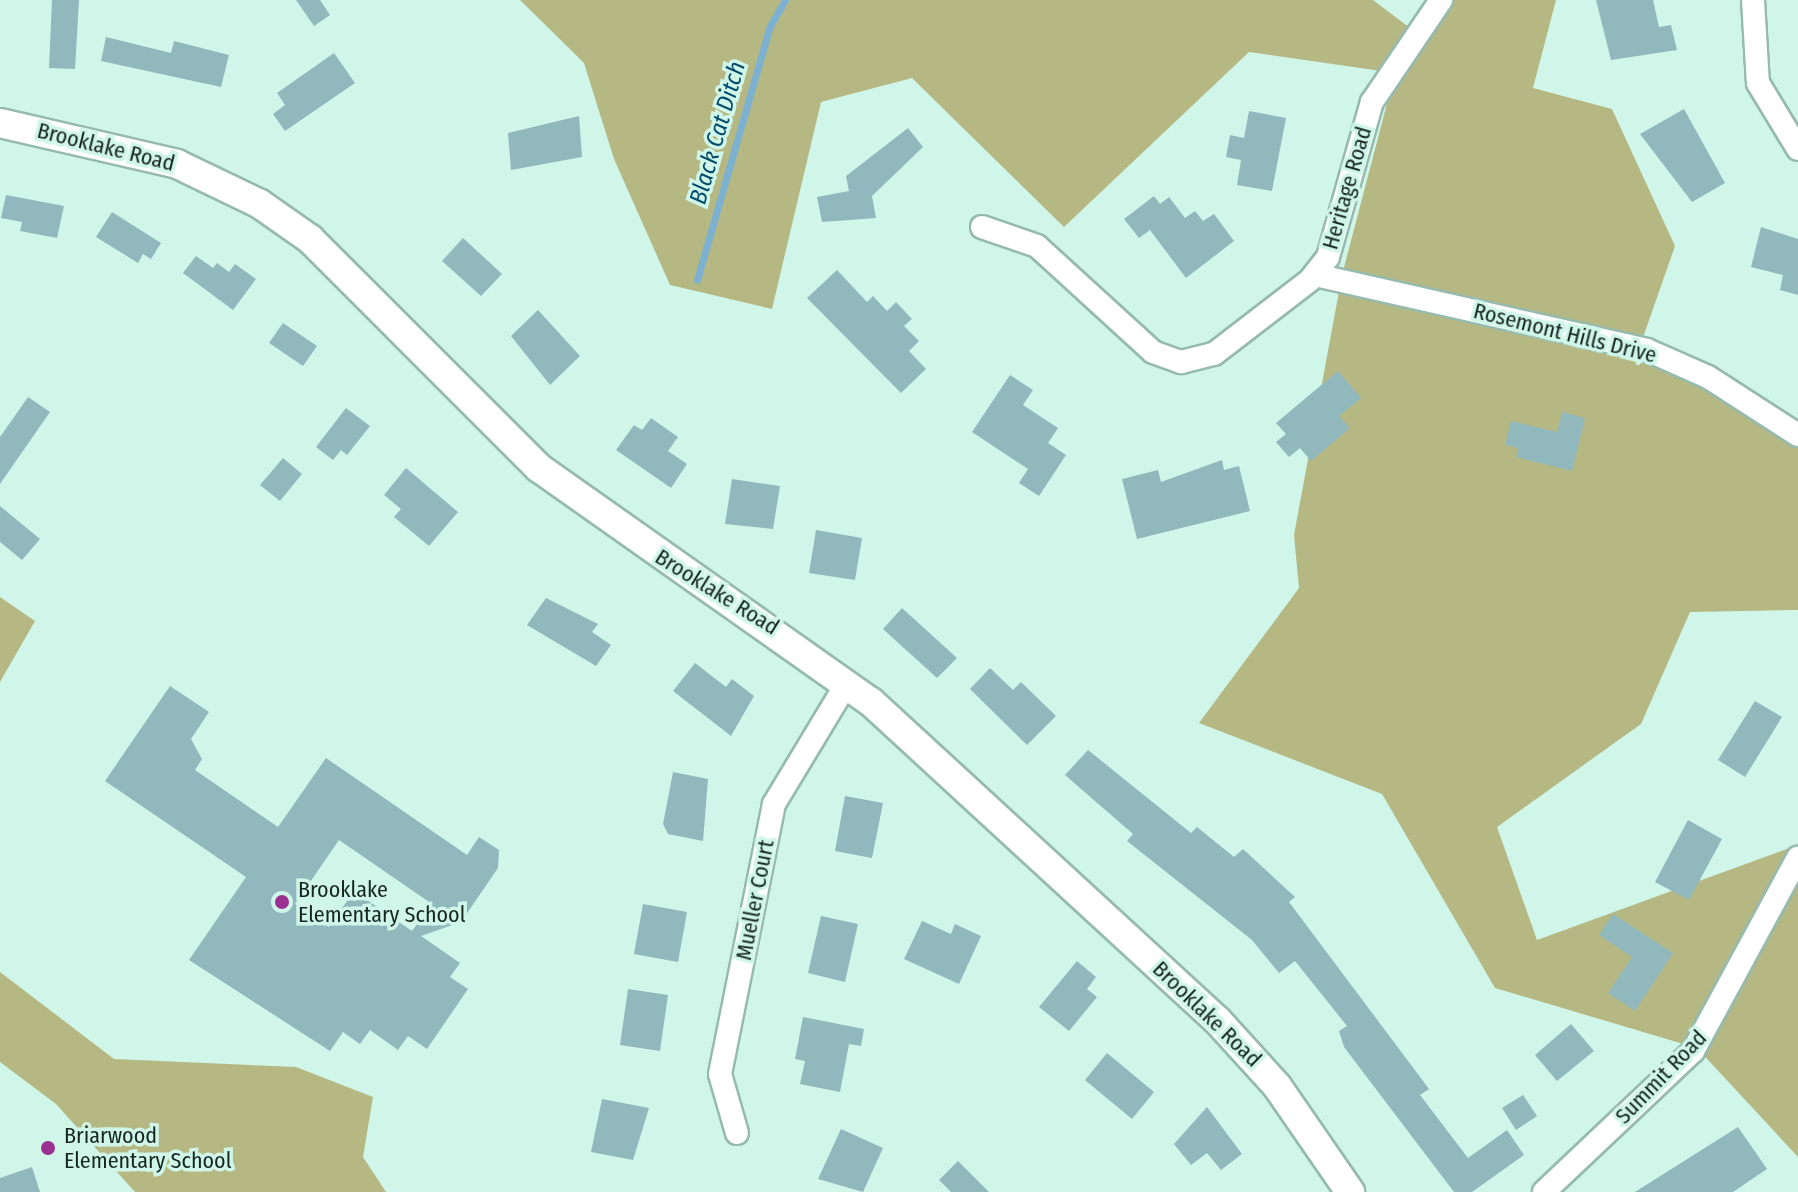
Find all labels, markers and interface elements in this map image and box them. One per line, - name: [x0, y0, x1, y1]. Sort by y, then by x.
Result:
- water label: Black Cat Ditch: [684, 58, 752, 208]
- street label: Brooklake Road: [35, 117, 177, 177]
- street label: Heritage Road: [1317, 123, 1377, 253]
- street label: Rosemont Hills Drive: [1471, 298, 1659, 368]
- street label: Brooklake Road: [650, 544, 784, 640]
- street label: Mueller Court: [730, 838, 780, 962]
- place label: Brooklake Elementary School: [298, 876, 465, 928]
- marker: Brooklake Elementary School: [273, 893, 291, 911]
- street label: Brooklake Road: [1147, 956, 1267, 1072]
- street label: Summit Road: [1610, 1025, 1712, 1129]
- place label: Briarwood Elementary School: [64, 1122, 231, 1174]
- marker: Briarwood Elementary School: [39, 1139, 57, 1157]

